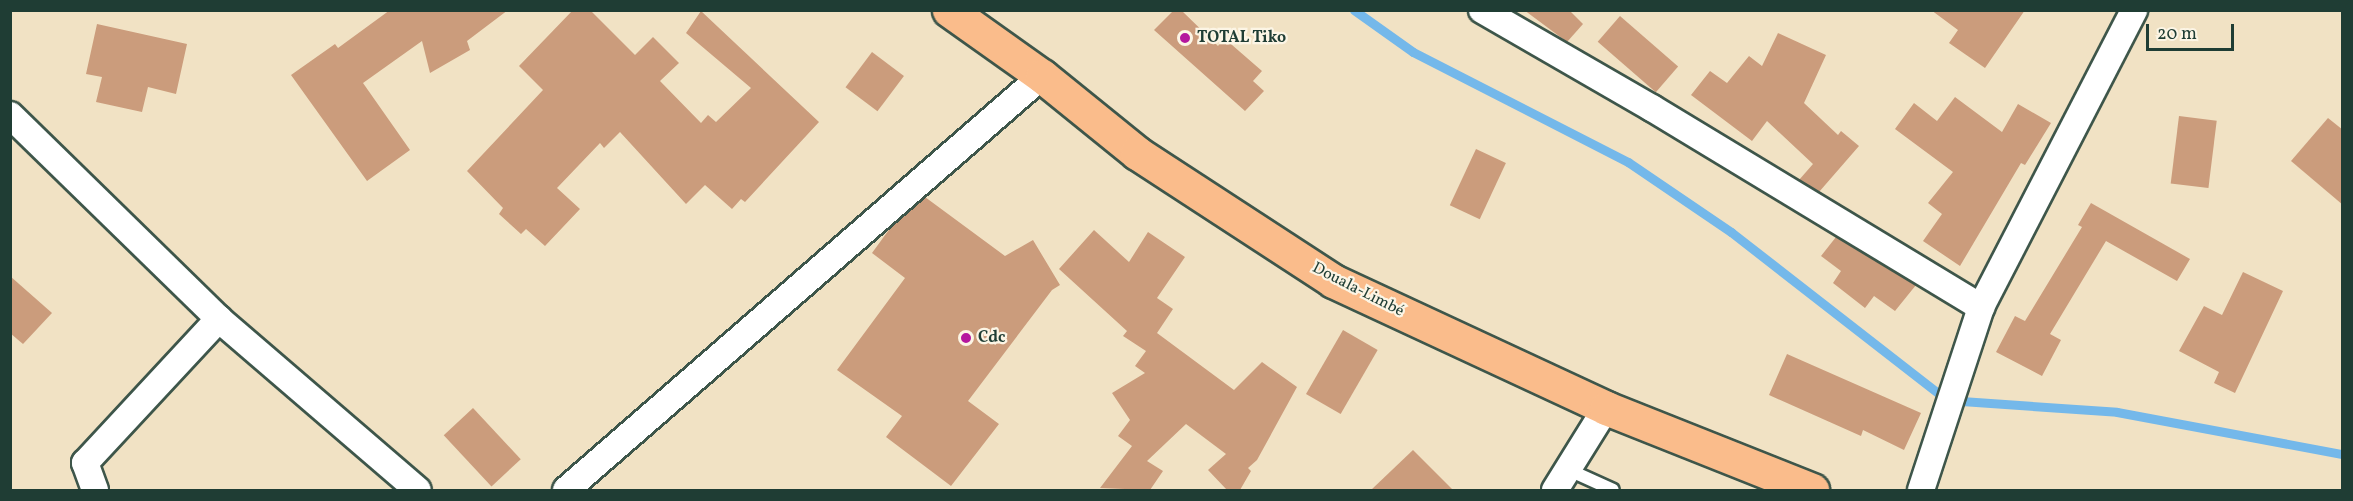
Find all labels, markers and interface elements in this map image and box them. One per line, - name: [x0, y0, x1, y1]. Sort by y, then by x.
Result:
- scale bar: [2149, 12, 2238, 50]
- text: 20 m: [2157, 22, 2197, 47]
- place label: TOTAL Tiko: [1197, 28, 1286, 48]
- marker: TOTAL Tiko: [1178, 31, 1192, 45]
- street label: Douala-Limbé: [1309, 259, 1407, 321]
- place label: Cdc: [978, 328, 1005, 348]
- marker: Cdc: [959, 331, 973, 345]

